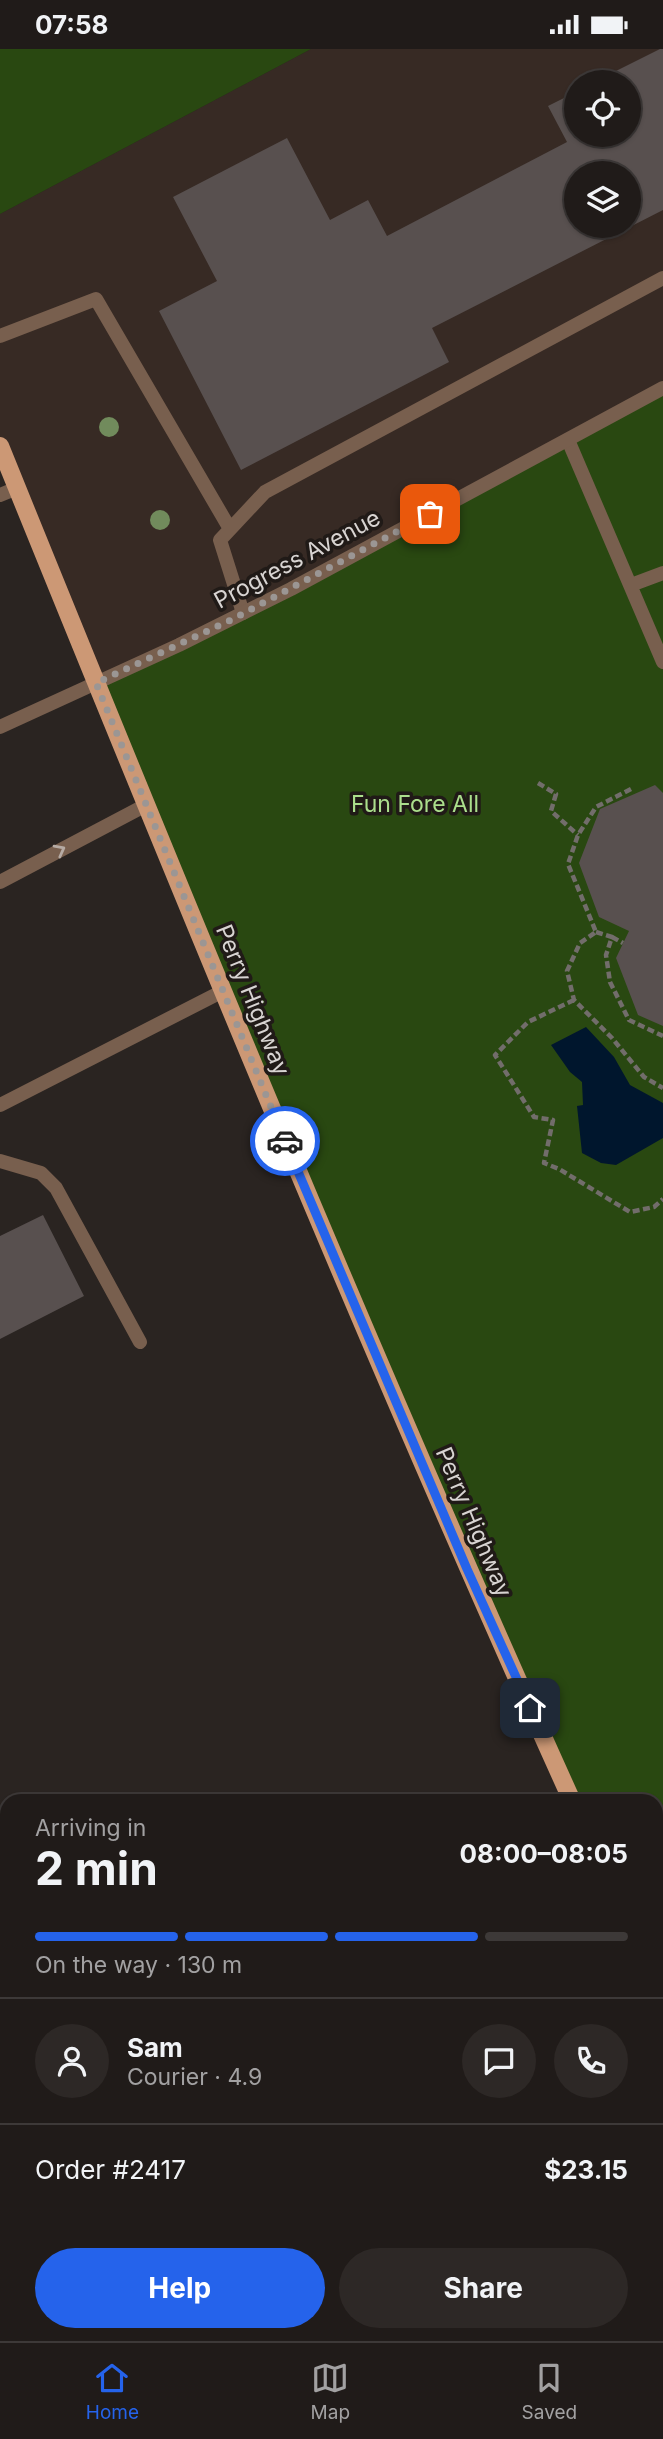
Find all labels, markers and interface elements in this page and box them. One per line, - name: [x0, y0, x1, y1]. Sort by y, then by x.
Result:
- text: 07:58: [35, 9, 109, 40]
- map controls: [564, 70, 641, 238]
- button: locate: [564, 70, 641, 147]
- button: layers: [564, 161, 641, 238]
- pin: [400, 484, 460, 544]
- icon: bag: [411, 495, 449, 533]
- street label: Progress Avenue: [209, 503, 385, 615]
- park label: Fun Fore All: [351, 790, 479, 818]
- one-way arrow: [53, 845, 66, 859]
- street label: Perry Highway: [210, 921, 296, 1080]
- courier: [250, 1106, 320, 1176]
- icon: car: [266, 1122, 304, 1160]
- street label: Perry Highway: [430, 1443, 518, 1601]
- pin: [500, 1678, 560, 1738]
- icon: home: [511, 1689, 549, 1727]
- text: Arriving in: [35, 1814, 146, 1842]
- text: 08:00–08:05: [460, 1838, 628, 1869]
- text: 2 min: [35, 1840, 158, 1896]
- text: On the way · 130 m: [35, 1951, 242, 1979]
- button: person: [35, 2024, 109, 2098]
- button: chat: [462, 2024, 536, 2098]
- button: phone: [554, 2024, 628, 2098]
- text: Sam: [127, 2032, 183, 2063]
- text: Courier · 4.9: [127, 2063, 262, 2091]
- text: Order #2417: [35, 2154, 186, 2185]
- text: $23.15: [544, 2154, 628, 2185]
- button: Help: [35, 2248, 325, 2328]
- button: Share: [339, 2248, 628, 2328]
- tab: Home: [86, 2359, 139, 2424]
- tab: Map: [311, 2359, 350, 2424]
- tab: Saved: [522, 2359, 577, 2424]

